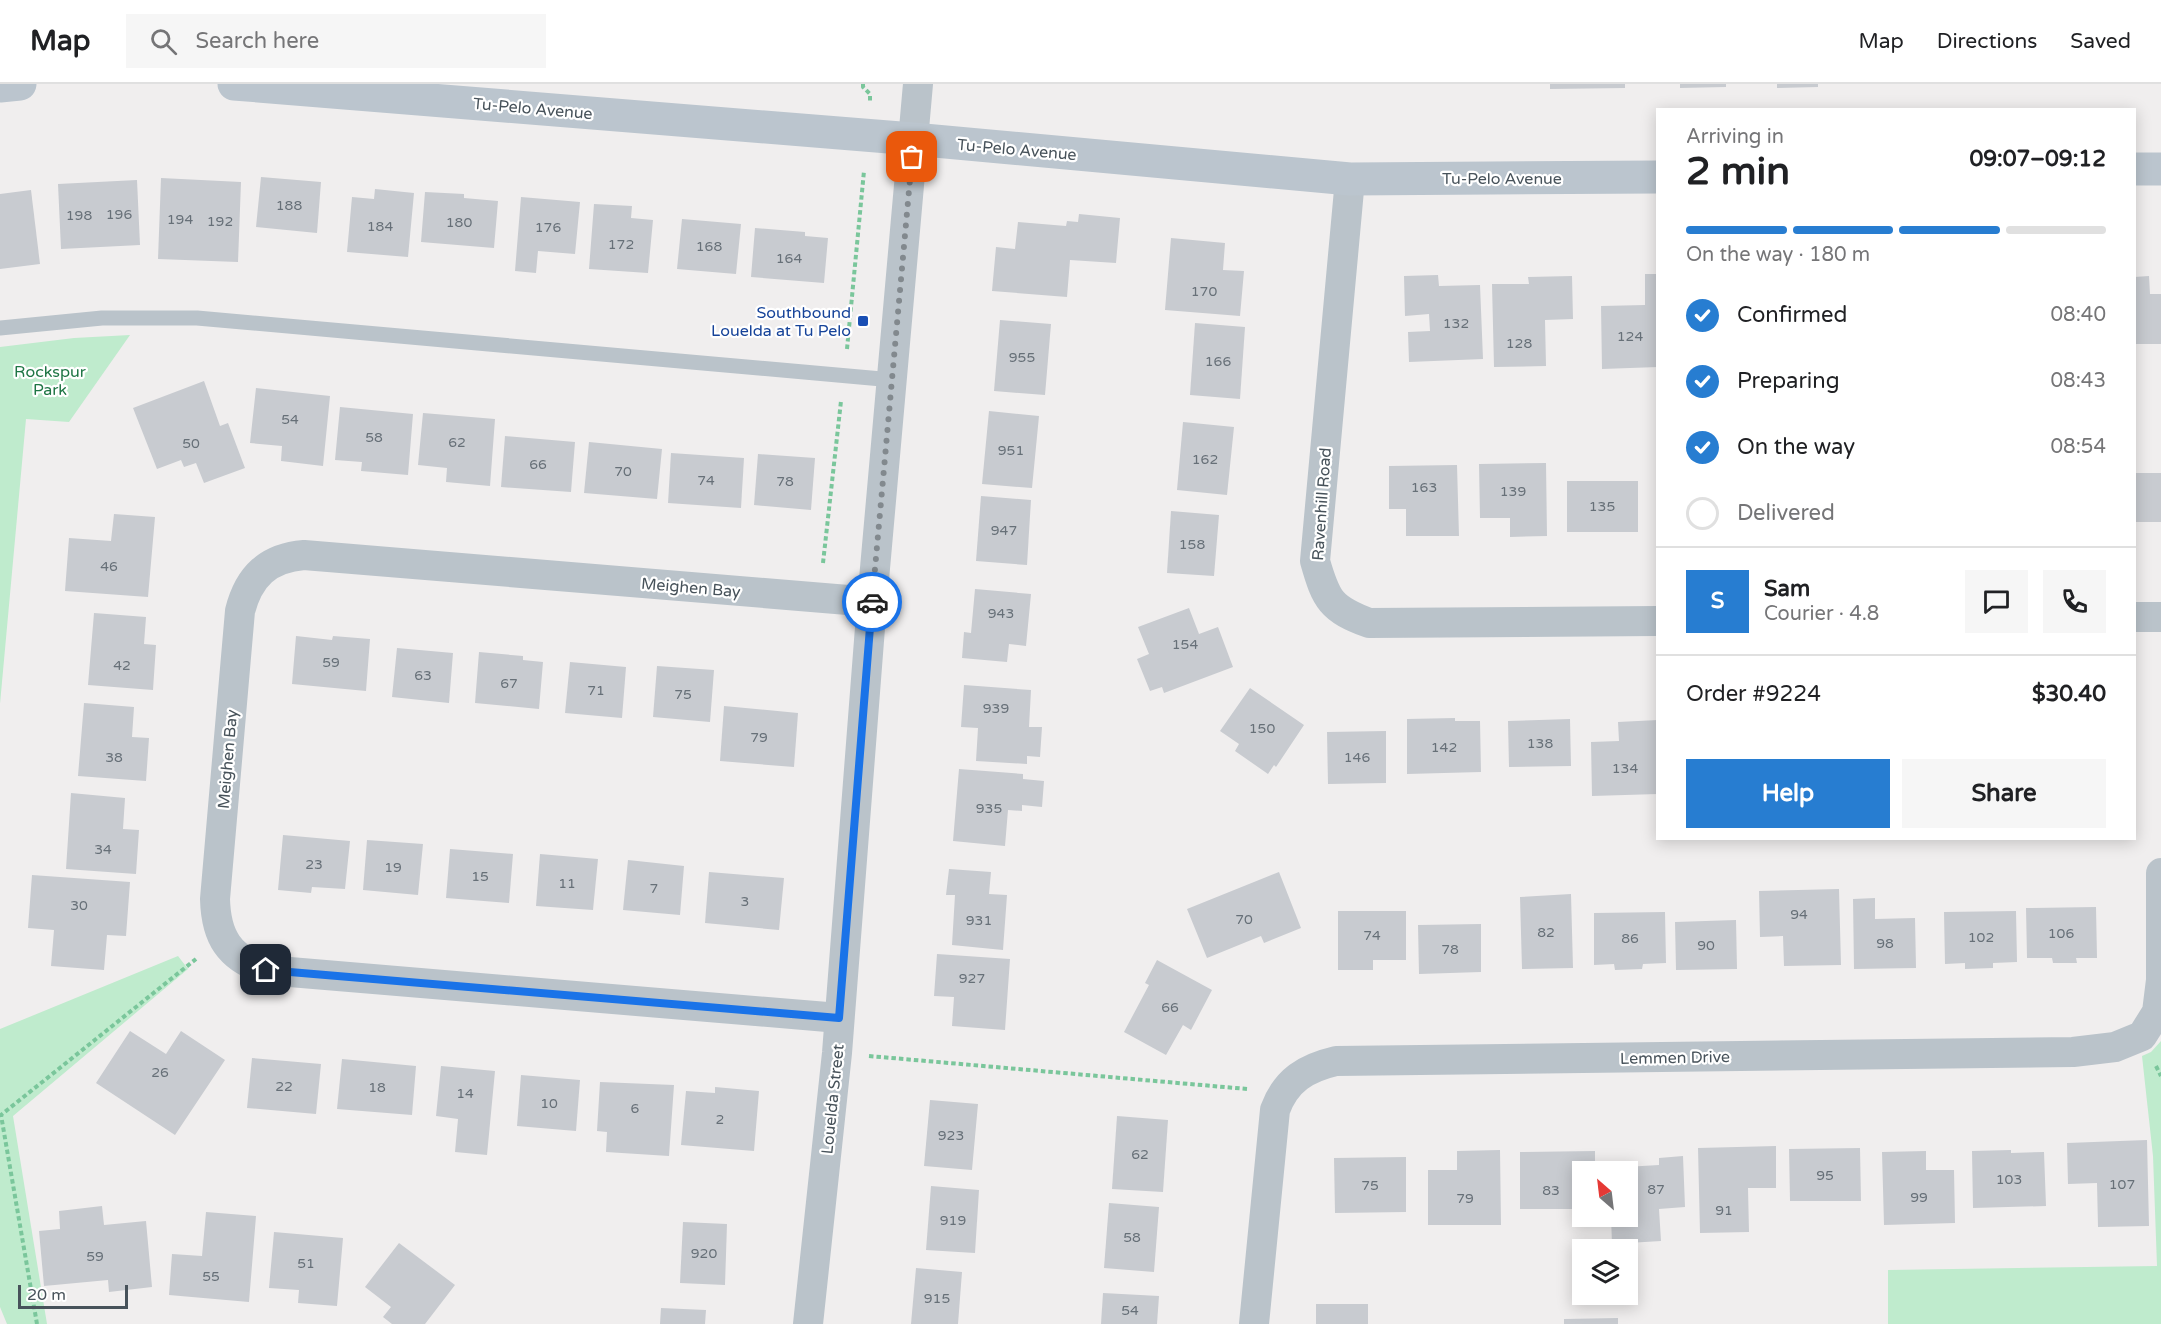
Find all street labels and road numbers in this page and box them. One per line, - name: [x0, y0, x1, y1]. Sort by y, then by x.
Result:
- street label: Tu-Pelo Avenue: [472, 94, 593, 124]
- street label: Tu-Pelo Avenue: [956, 135, 1077, 165]
- street label: Tu-Pelo Avenue: [1442, 169, 1562, 189]
- street label: Ravenhill Road: [1308, 447, 1336, 561]
- street label: Meighen Bay: [640, 574, 742, 602]
- street label: Meighen Bay: [214, 708, 242, 810]
- street label: Louelda Street: [817, 1043, 849, 1155]
- street label: Lemmen Drive: [1620, 1047, 1730, 1069]

